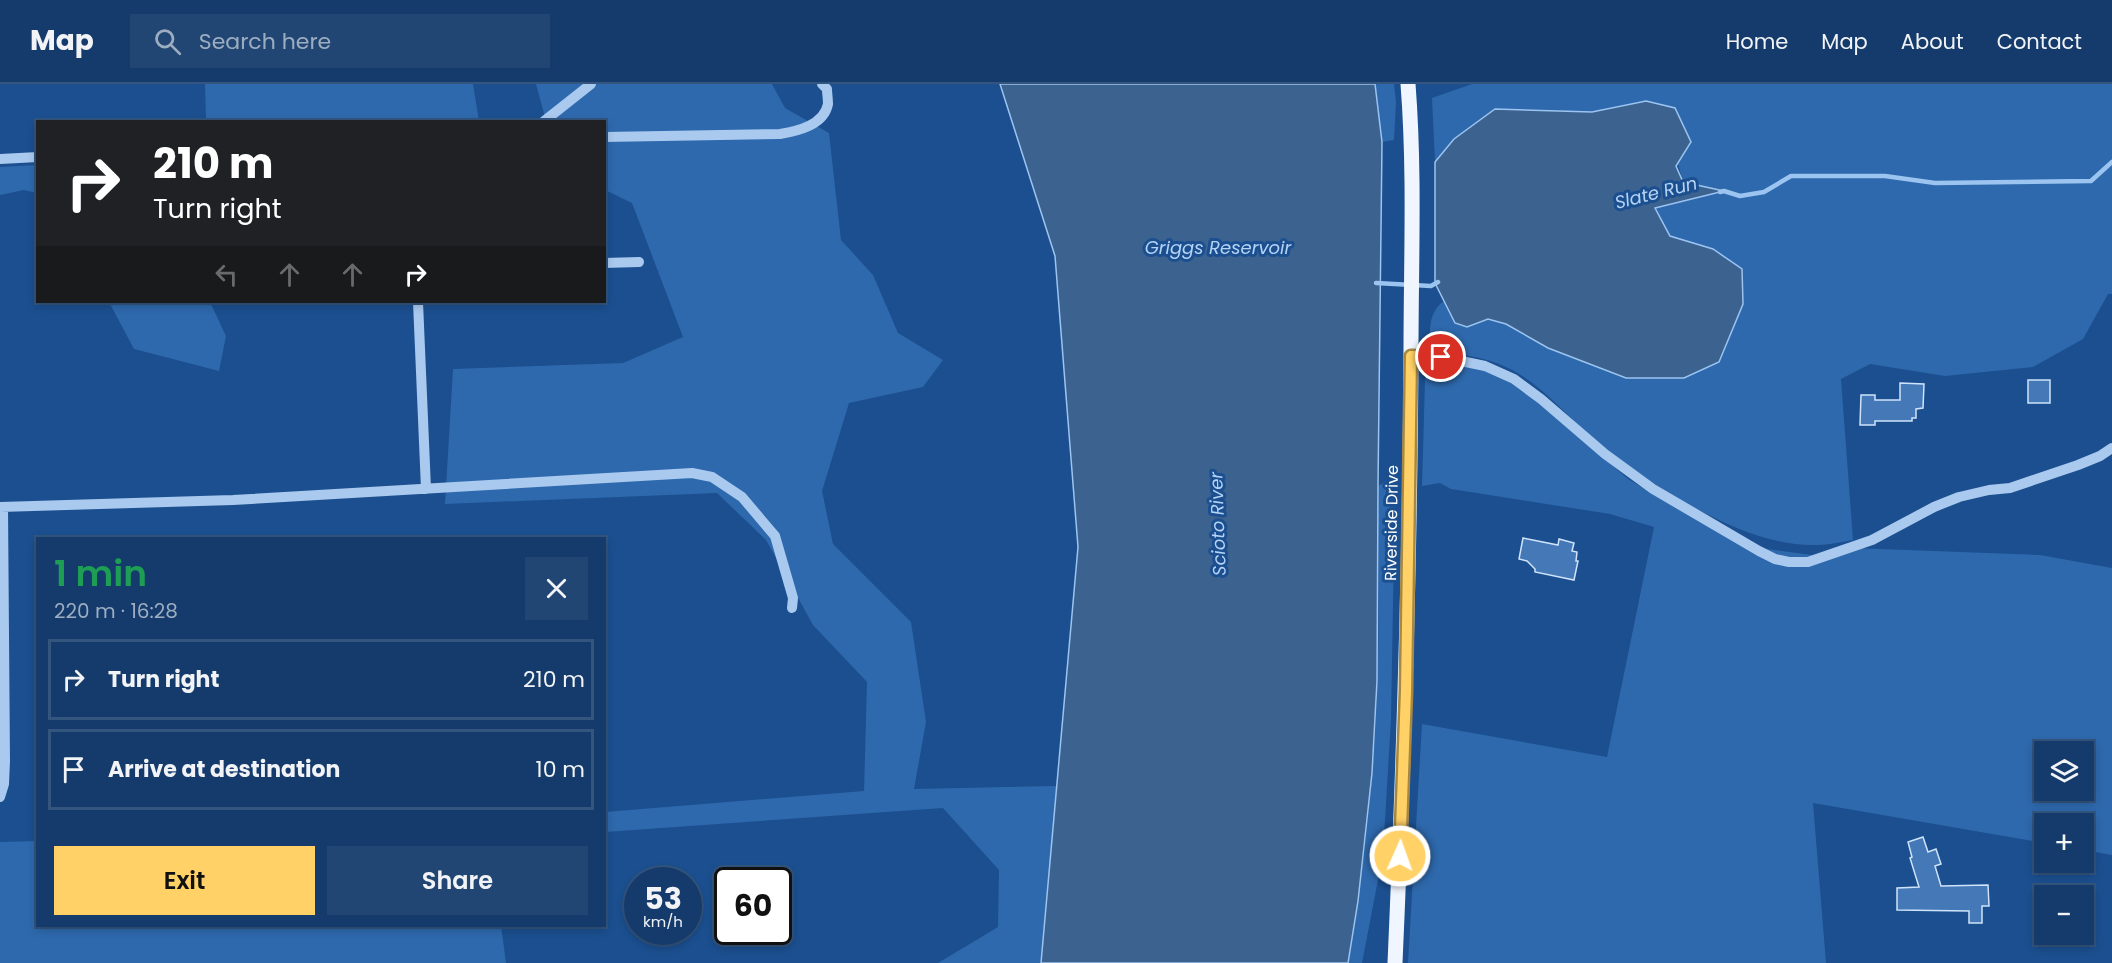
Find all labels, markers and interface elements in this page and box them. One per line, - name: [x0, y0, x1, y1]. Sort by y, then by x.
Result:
- search box: [130, 14, 550, 68]
- text: Map: [30, 21, 94, 60]
- icon: search: [151, 25, 184, 58]
- text: Search here: [199, 26, 331, 57]
- text: Home: [1726, 27, 1788, 56]
- text: Map: [1821, 27, 1868, 56]
- text: About: [1901, 27, 1964, 56]
- text: Contact: [1997, 27, 2082, 56]
- text: 210 m: [153, 134, 274, 193]
- icon: right: [54, 144, 132, 222]
- water label: Slate Run: [1612, 170, 1700, 215]
- text: Turn right: [153, 190, 282, 227]
- water label: Griggs Reservoir: [1145, 235, 1292, 260]
- icon: left: [210, 258, 243, 291]
- icon: ahead: [273, 258, 306, 291]
- icon: ahead: [336, 258, 369, 291]
- icon: right: [399, 258, 432, 291]
- pin: [1415, 331, 1466, 382]
- icon: arrive: [1424, 340, 1457, 373]
- street label: Riverside Drive: [1379, 465, 1404, 581]
- water label: Scioto River: [1203, 470, 1232, 576]
- text: 1 min: [54, 548, 147, 599]
- button: close: [525, 557, 588, 620]
- text: 220 m · 16:28: [54, 597, 178, 625]
- icon: right: [57, 663, 90, 696]
- text: Turn right: [108, 664, 219, 695]
- text: 210 m: [523, 664, 585, 695]
- map controls: [2034, 741, 2094, 945]
- button: layers: [2034, 741, 2094, 801]
- icon: arrive: [57, 753, 90, 786]
- text: Arrive at destination: [108, 754, 340, 785]
- text: 10 m: [536, 754, 585, 785]
- button: +: [2034, 813, 2094, 873]
- position arrow: [1368, 824, 1432, 888]
- button: Exit: [54, 846, 315, 915]
- button: Share: [327, 846, 588, 915]
- speed limit sign: 60: [714, 867, 792, 945]
- text: 53: [644, 877, 682, 920]
- button: −: [2034, 885, 2094, 945]
- text: km/h: [643, 911, 683, 932]

